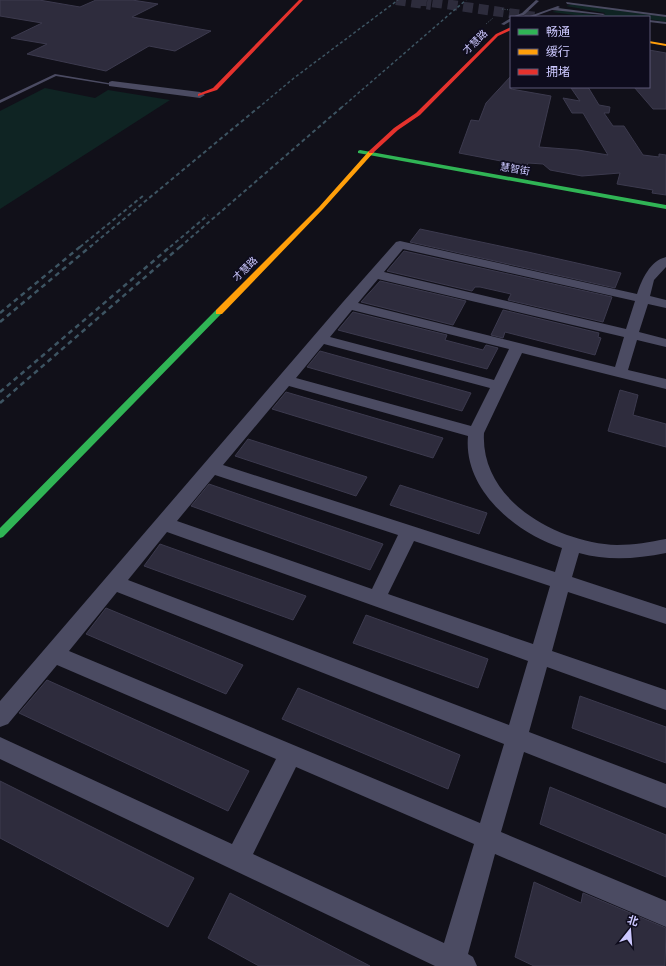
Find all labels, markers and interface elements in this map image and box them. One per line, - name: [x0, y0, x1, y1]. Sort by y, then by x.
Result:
- legend: [510, 16, 650, 88]
- text: 畅通: [546, 24, 570, 40]
- street label: 才慧路: [460, 27, 490, 57]
- text: 缓行: [546, 44, 570, 60]
- text: 拥堵: [546, 64, 570, 80]
- street label: 慧智街: [499, 160, 531, 178]
- street label: 才慧路: [230, 254, 260, 284]
- north arrow: [610, 910, 650, 950]
- text: 北: [626, 912, 640, 929]

